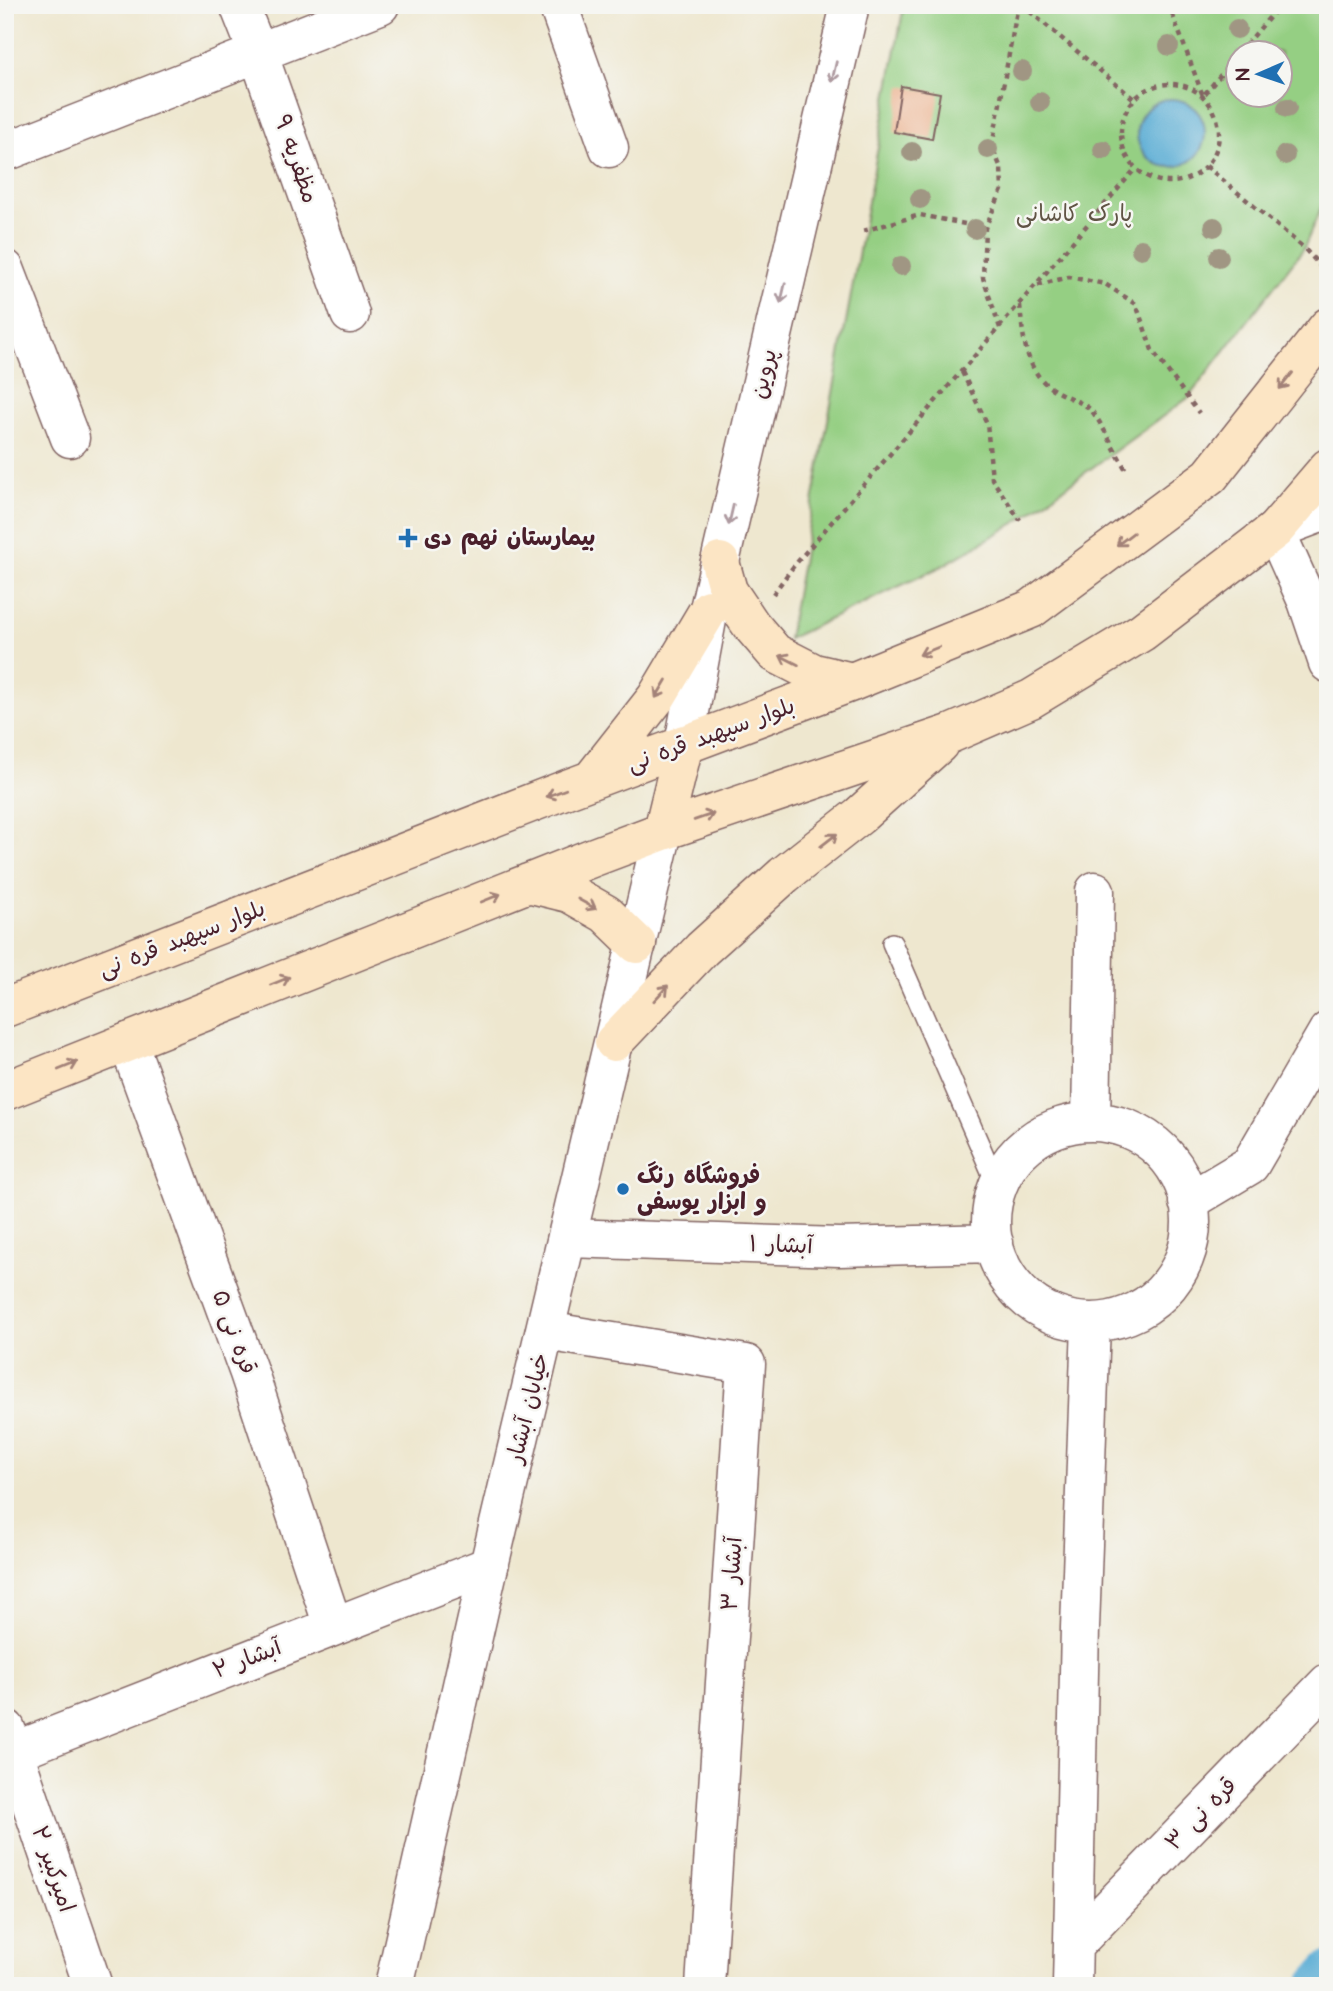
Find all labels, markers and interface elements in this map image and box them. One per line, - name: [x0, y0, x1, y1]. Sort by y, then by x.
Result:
- north arrow: [1224, 38, 1294, 108]
- one-way arrow: [827, 60, 841, 83]
- text: N: [1230, 68, 1257, 81]
- street label: مظفریه ۹: [266, 110, 326, 208]
- park label: پارک کاشانی: [1016, 198, 1132, 230]
- one-way arrow: [776, 281, 789, 304]
- street label: پروین: [743, 346, 785, 402]
- one-way arrow: [1279, 371, 1294, 389]
- one-way arrow: [724, 503, 738, 526]
- place label: بیمارستان نهم دی: [424, 522, 595, 555]
- marker: بیمارستان نهم دی: [398, 528, 418, 548]
- one-way arrow: [1116, 532, 1135, 546]
- one-way arrow: [919, 645, 940, 658]
- one-way arrow: [779, 652, 799, 666]
- one-way arrow: [654, 679, 668, 699]
- street label: بلوار سپهبد قره نی: [623, 690, 799, 780]
- one-way arrow: [546, 787, 568, 800]
- one-way arrow: [693, 810, 715, 823]
- one-way arrow: [819, 832, 837, 848]
- one-way arrow: [480, 890, 502, 903]
- street label: بلوار سپهبد قره نی: [94, 892, 270, 986]
- one-way arrow: [577, 897, 597, 911]
- one-way arrow: [268, 974, 290, 987]
- one-way arrow: [653, 984, 669, 1002]
- one-way arrow: [57, 1058, 79, 1071]
- place label: فروشگاه رنگ و ابزار یوسفی: [637, 1160, 767, 1218]
- marker: فروشگاه رنگ و ابزار یوسفی: [615, 1181, 631, 1197]
- street label: آبشار ۱: [749, 1228, 815, 1262]
- street label: قره نی ۵: [204, 1285, 264, 1379]
- street label: خیابان آبشار: [498, 1350, 557, 1468]
- street label: آبشار ۳: [713, 1534, 751, 1612]
- street label: آبشار ۲: [208, 1631, 287, 1687]
- street label: قره نی ۳: [1158, 1770, 1244, 1858]
- street label: امیرکبیر ۲: [23, 1822, 83, 1916]

